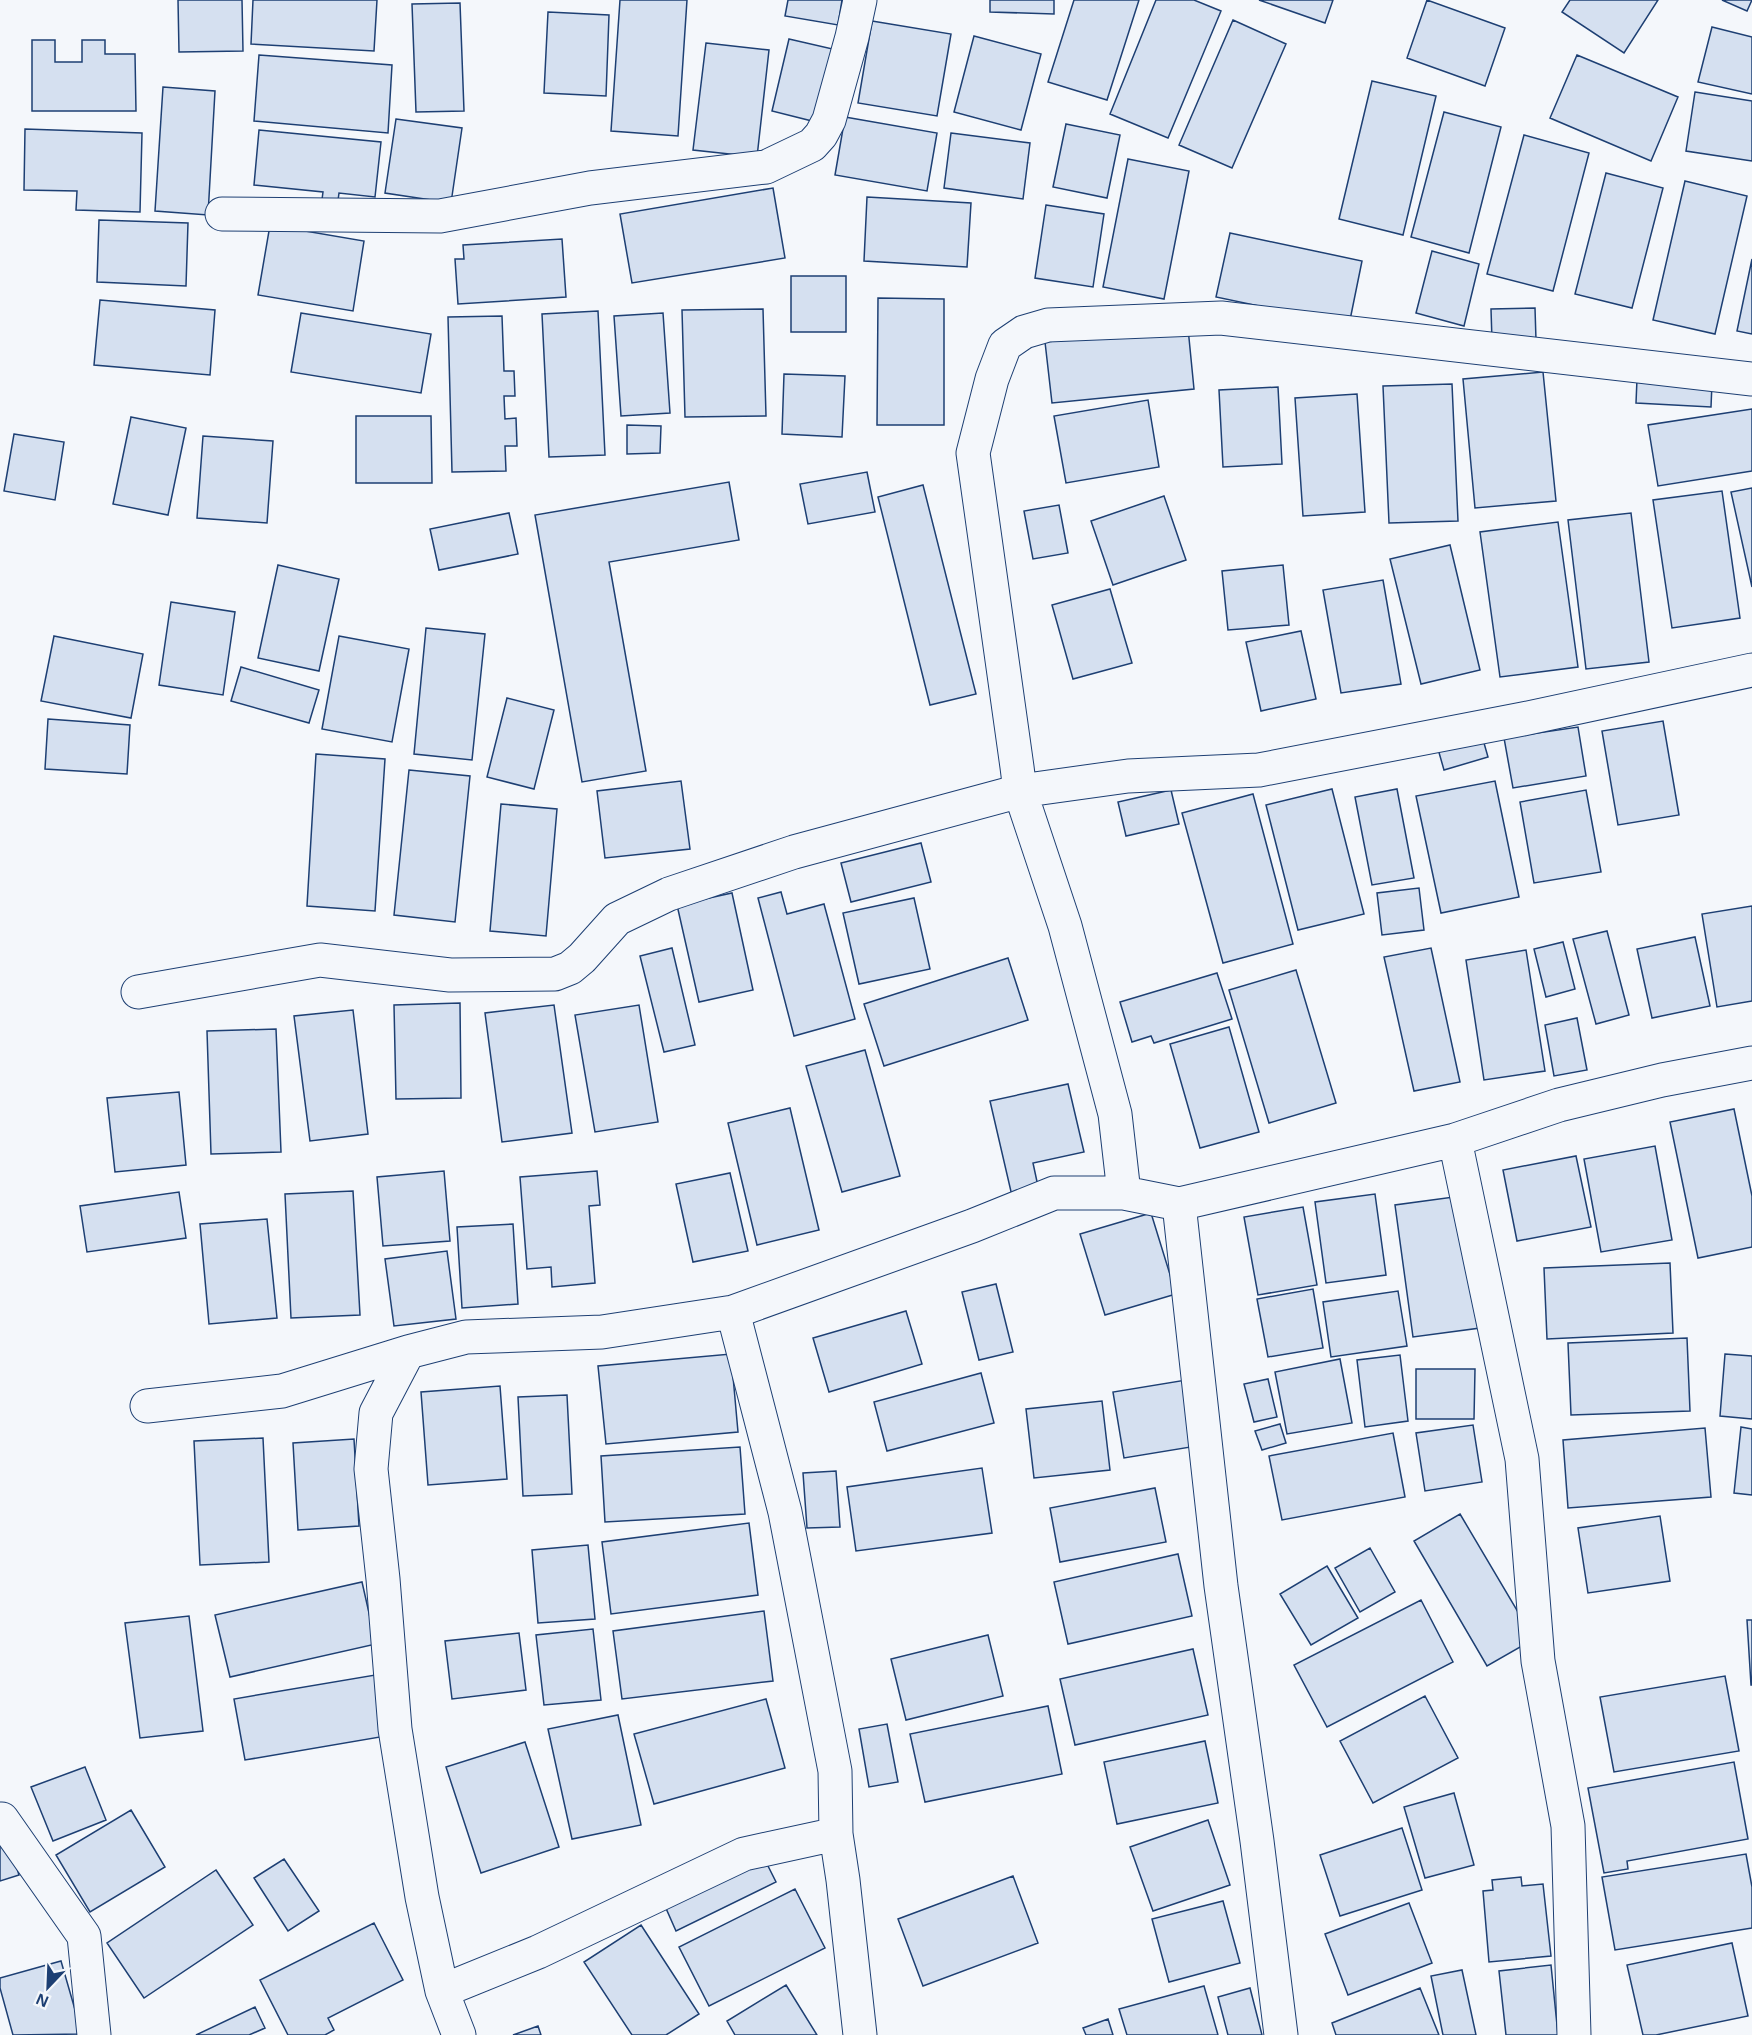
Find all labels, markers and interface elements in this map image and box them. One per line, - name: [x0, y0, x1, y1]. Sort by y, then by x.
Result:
- north arrow: [18, 1957, 78, 2017]
- text: N: [34, 1990, 51, 2010]

